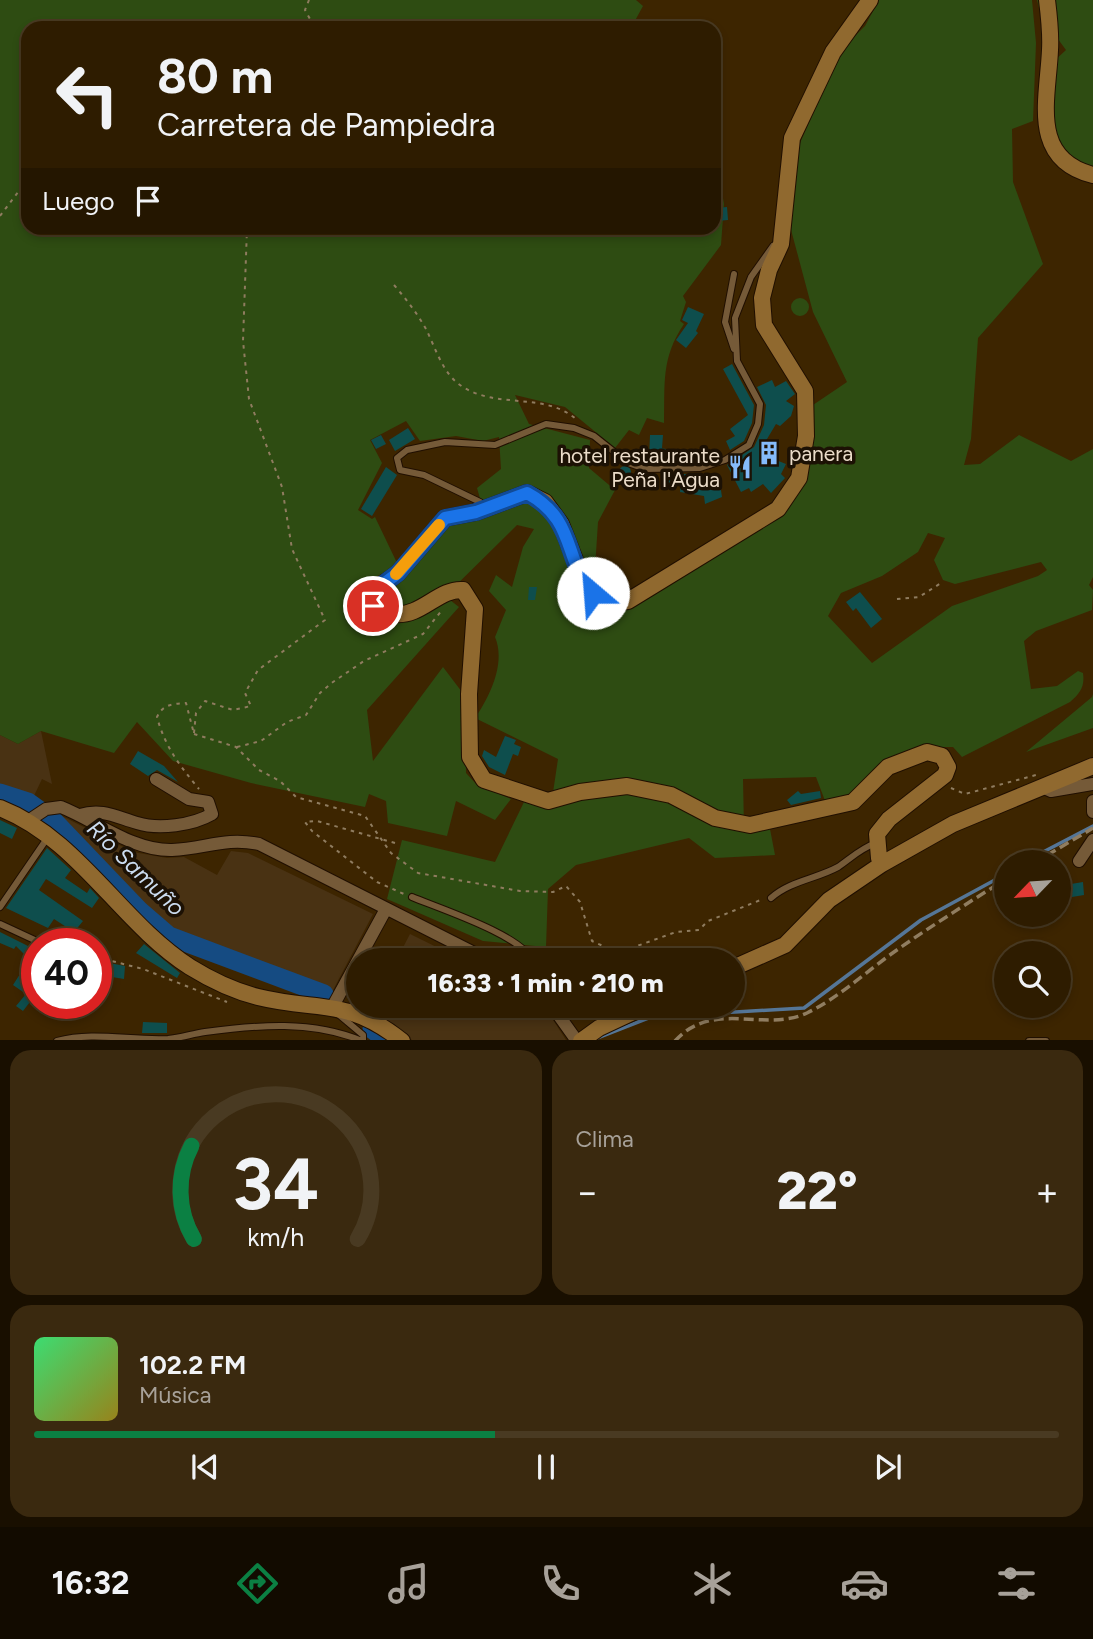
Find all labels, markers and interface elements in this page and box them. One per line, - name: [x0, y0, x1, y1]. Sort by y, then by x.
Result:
- text: 80 m: [157, 46, 273, 105]
- icon: left: [42, 49, 133, 140]
- text: Carretera de Pampiedra: [157, 106, 496, 144]
- icon: arrive: [129, 182, 167, 220]
- text: Luego: [42, 185, 115, 217]
- building icon: panera: [755, 439, 783, 467]
- place label: panera: [789, 441, 853, 466]
- place label: hotel restaurante Peña l'Agua: [559, 443, 720, 492]
- restaurant icon: hotel restaurante Peña l'Agua: [726, 453, 754, 481]
- position arrow: [556, 556, 630, 630]
- pin: [343, 576, 403, 636]
- icon: arrive: [354, 587, 392, 625]
- water label: Río Samuño: [81, 815, 191, 921]
- north arrow: [994, 850, 1071, 928]
- map controls: [994, 850, 1071, 1018]
- speed limit sign: 40: [21, 928, 112, 1019]
- button: search: [994, 941, 1071, 1018]
- text: 16:33 · 1 min · 210 m: [427, 967, 664, 999]
- text: Clima: [576, 1125, 634, 1153]
- text: 34: [232, 1140, 319, 1227]
- text: 22°: [777, 1160, 858, 1222]
- text: −: [576, 1169, 599, 1215]
- text: +: [1035, 1169, 1059, 1215]
- text: km/h: [247, 1221, 304, 1251]
- text: 102.2 FM: [139, 1349, 246, 1381]
- text: Música: [139, 1381, 212, 1409]
- icon: previous: [186, 1448, 224, 1486]
- icon: pause: [527, 1448, 565, 1486]
- icon: next: [869, 1448, 907, 1486]
- icon: directions: [233, 1559, 282, 1608]
- icon: music: [384, 1559, 433, 1608]
- icon: phone: [536, 1559, 585, 1608]
- icon: climate: [688, 1559, 737, 1608]
- icon: car: [840, 1559, 889, 1608]
- icon: filters: [992, 1559, 1041, 1608]
- text: 16:32: [51, 1564, 130, 1602]

